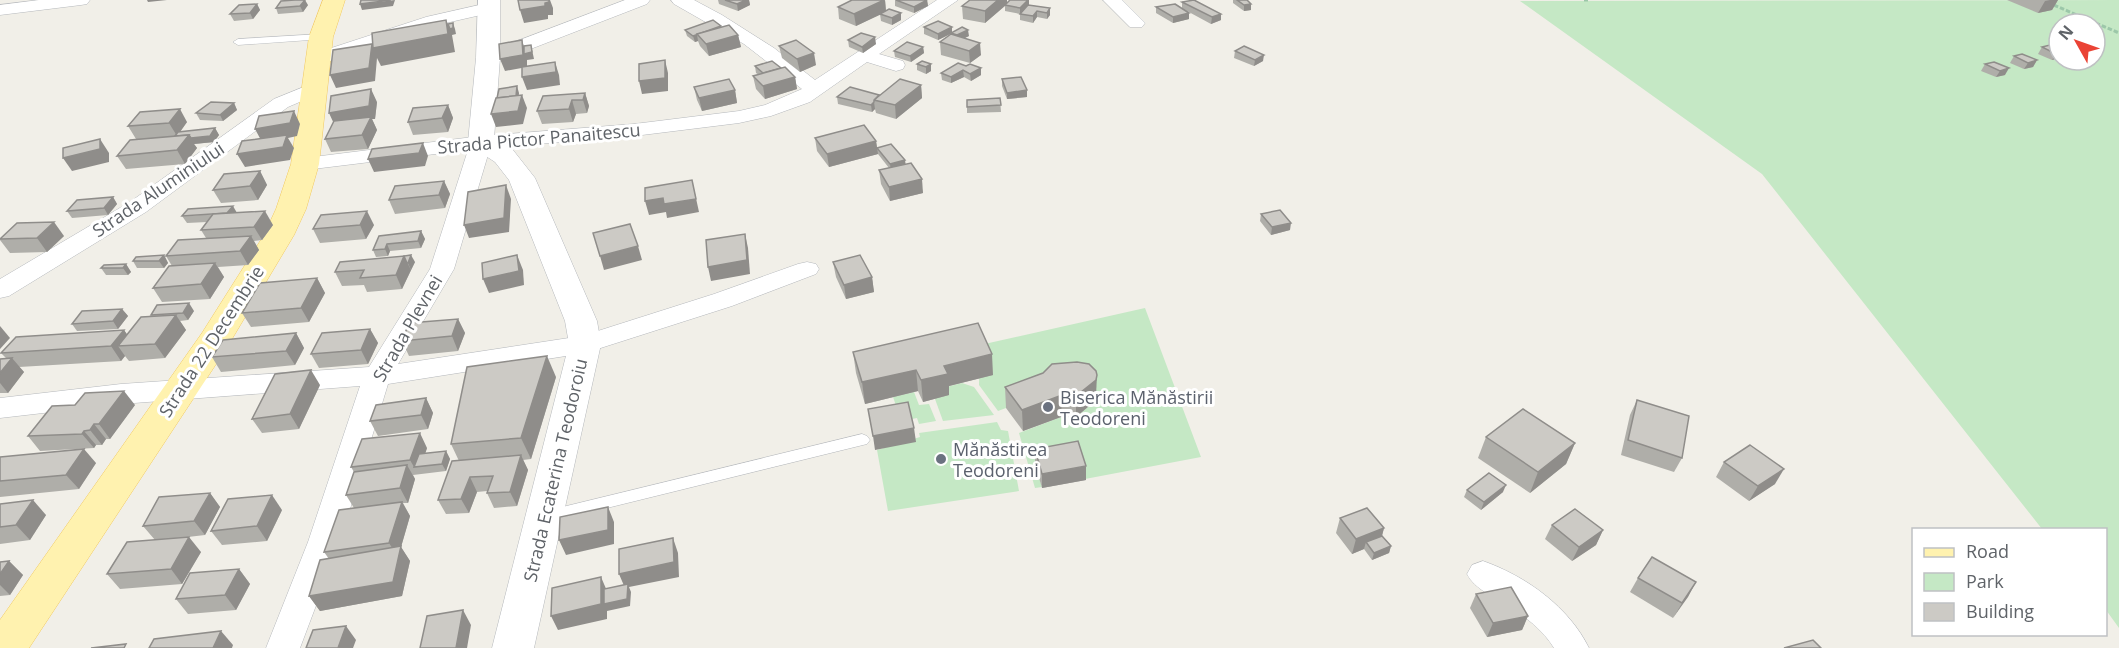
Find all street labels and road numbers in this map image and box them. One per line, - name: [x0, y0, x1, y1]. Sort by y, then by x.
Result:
- street label: Strada Pictor Panaitescu: [436, 117, 642, 159]
- street label: Strada Aluminiului: [87, 136, 229, 242]
- street label: Strada 22 Decembrie: [153, 261, 269, 421]
- street label: Strada Plevnei: [367, 270, 447, 386]
- street label: Strada Ecaterina Teodoroiu: [518, 356, 592, 584]

